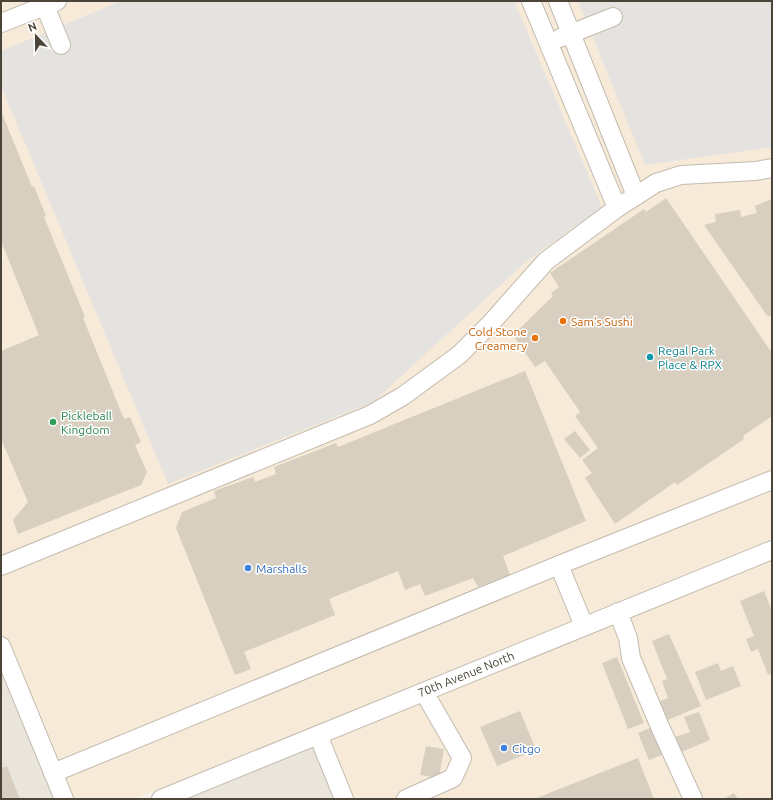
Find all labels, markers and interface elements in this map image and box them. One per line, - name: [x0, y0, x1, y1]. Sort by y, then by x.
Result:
- north arrow: [16, 16, 56, 56]
- text: N: [26, 20, 38, 34]
- place label: Sam's Sushi: [571, 315, 633, 328]
- marker: Sam's Sushi: [558, 316, 568, 326]
- place label: Cold Stone Creamery: [468, 325, 527, 352]
- marker: Cold Stone Creamery: [530, 333, 540, 343]
- place label: Regal Park Place & RPX: [658, 344, 723, 371]
- marker: Regal Park Place & RPX: [645, 352, 655, 362]
- place label: Pickleball Kingdom: [61, 409, 112, 436]
- marker: Pickleball Kingdom: [48, 417, 58, 427]
- place label: Marshalls: [256, 562, 307, 575]
- marker: Marshalls: [243, 563, 253, 573]
- street label: 70th Avenue North: [416, 649, 516, 699]
- place label: Citgo: [512, 742, 541, 755]
- marker: Citgo: [499, 743, 509, 753]

